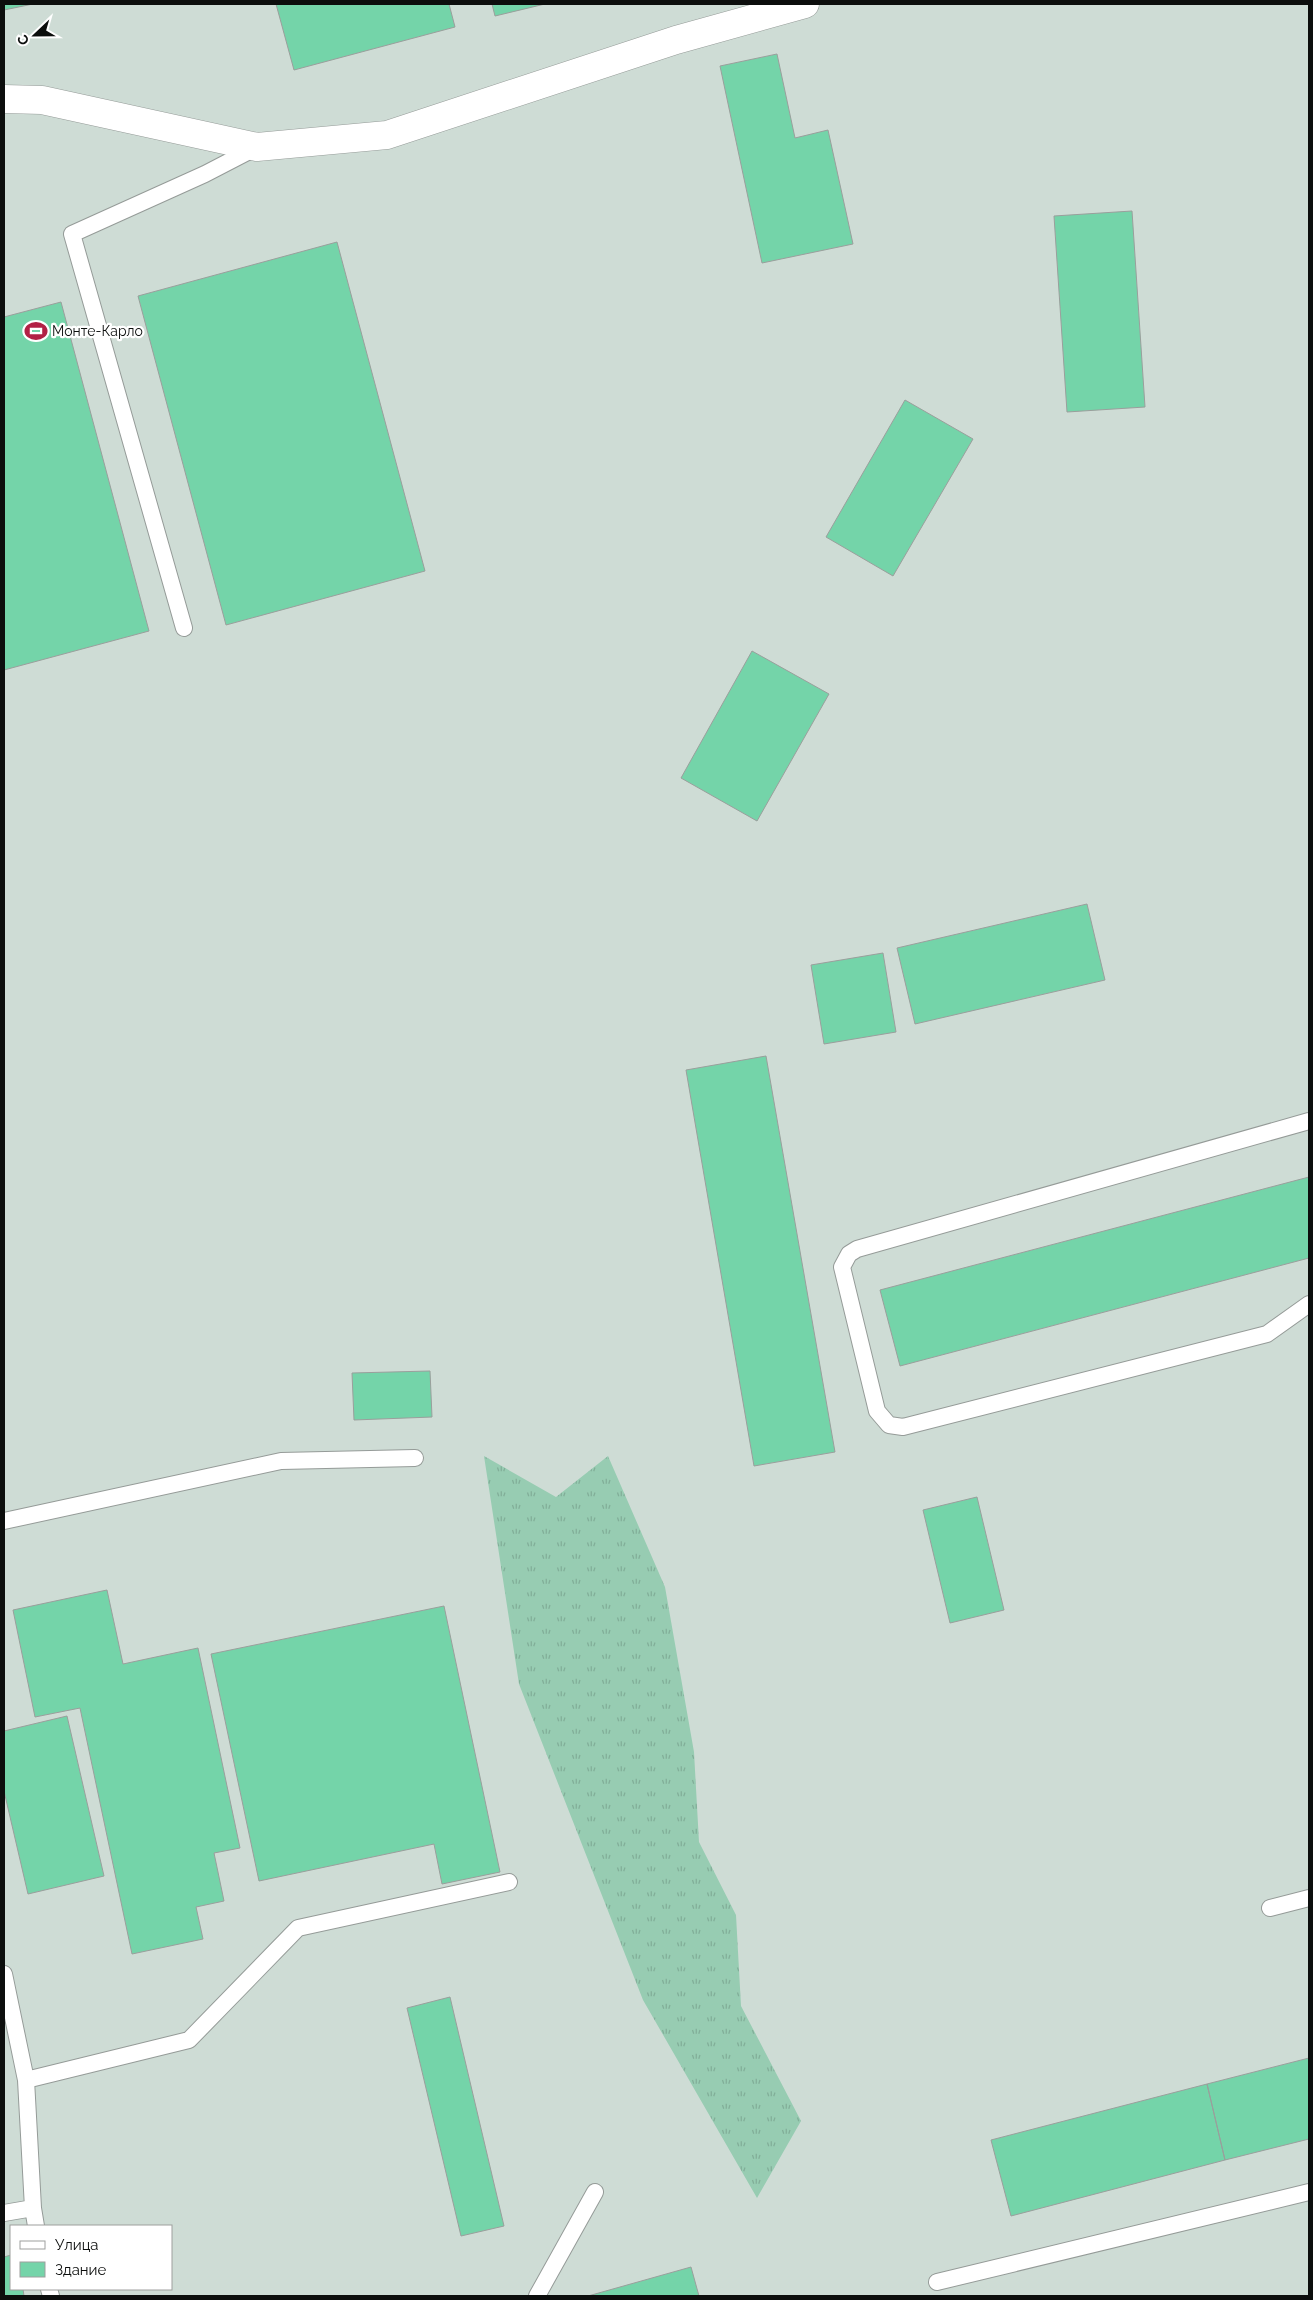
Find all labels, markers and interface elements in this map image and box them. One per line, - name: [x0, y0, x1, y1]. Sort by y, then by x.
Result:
- north arrow: [10, 10, 60, 60]
- text: С: [14, 32, 32, 47]
- sports icon: Монте-Карло: [23, 318, 49, 344]
- place label: Монте-Карло: [52, 323, 143, 339]
- legend: [10, 2225, 172, 2290]
- text: Улица: [55, 2236, 99, 2254]
- text: Здание: [55, 2261, 107, 2279]

